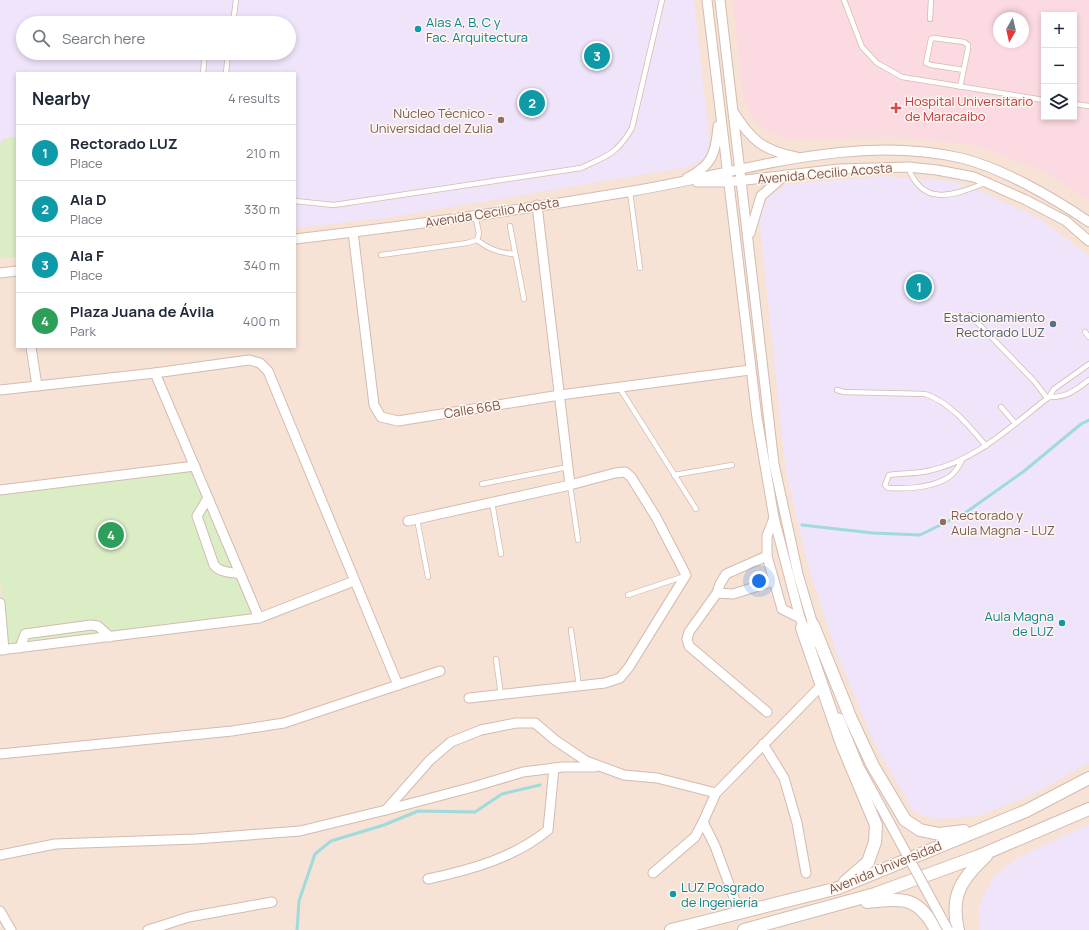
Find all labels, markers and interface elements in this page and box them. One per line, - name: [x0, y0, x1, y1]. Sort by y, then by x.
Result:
- north arrow: [993, 12, 1029, 48]
- map controls: [1041, 12, 1077, 120]
- button: +: [1041, 12, 1077, 48]
- place label: Alas A, B, C y Fac. Arquitectura: [426, 13, 528, 46]
- search box: [16, 16, 296, 60]
- marker: Alas A, B, C y Fac. Arquitectura: [413, 24, 423, 34]
- icon: search: [30, 27, 52, 49]
- text: Search here: [62, 28, 145, 49]
- pin: 3: [584, 41, 610, 71]
- button: −: [1041, 48, 1077, 84]
- button: layers: [1041, 84, 1077, 120]
- text: Nearby: [32, 87, 90, 110]
- pin: 2: [519, 88, 545, 118]
- text: 4 results: [228, 89, 280, 107]
- place label: Hospital Universitario de Maracaibo: [905, 92, 1033, 125]
- marker: Hospital Universitario de Maracaibo: [890, 102, 902, 114]
- place label: Núcleo Técnico - Universidad del Zulia: [370, 104, 493, 137]
- marker: Núcleo Técnico - Universidad del Zulia: [496, 115, 506, 125]
- text: Rectorado LUZ: [70, 133, 178, 154]
- text: 1: [42, 144, 48, 162]
- text: 210 m: [246, 144, 280, 162]
- text: Place: [70, 154, 103, 172]
- street label: Avenida Cecilio Acosta: [757, 158, 893, 188]
- text: Ala D: [70, 189, 106, 210]
- street label: Avenida Cecilio Acosta: [424, 193, 560, 231]
- text: 2: [41, 200, 49, 218]
- text: 330 m: [244, 200, 280, 218]
- text: Place: [70, 210, 103, 228]
- text: Ala F: [70, 245, 104, 266]
- text: 3: [41, 256, 49, 274]
- text: 340 m: [244, 256, 280, 274]
- text: Place: [70, 266, 103, 284]
- pin: 1: [906, 272, 932, 302]
- text: Plaza Juana de Ávila: [70, 301, 214, 322]
- place label: Estacionamiento Rectorado LUZ: [944, 308, 1045, 341]
- text: 4: [41, 312, 49, 330]
- text: 400 m: [243, 312, 280, 330]
- marker: Estacionamiento Rectorado LUZ: [1048, 319, 1058, 329]
- text: Park: [70, 322, 96, 340]
- street label: Calle 66B: [442, 396, 502, 422]
- place label: Rectorado y Aula Magna - LUZ: [951, 506, 1055, 539]
- marker: Rectorado y Aula Magna - LUZ: [938, 517, 948, 527]
- pin: 4: [98, 520, 124, 550]
- your location: [749, 571, 769, 591]
- place label: Aula Magna de LUZ: [984, 607, 1054, 640]
- marker: Aula Magna de LUZ: [1057, 618, 1067, 628]
- street label: Avenida Universidad: [826, 836, 944, 898]
- place label: LUZ Posgrado de Ingeniería: [681, 878, 765, 911]
- marker: LUZ Posgrado de Ingeniería: [668, 889, 678, 899]

